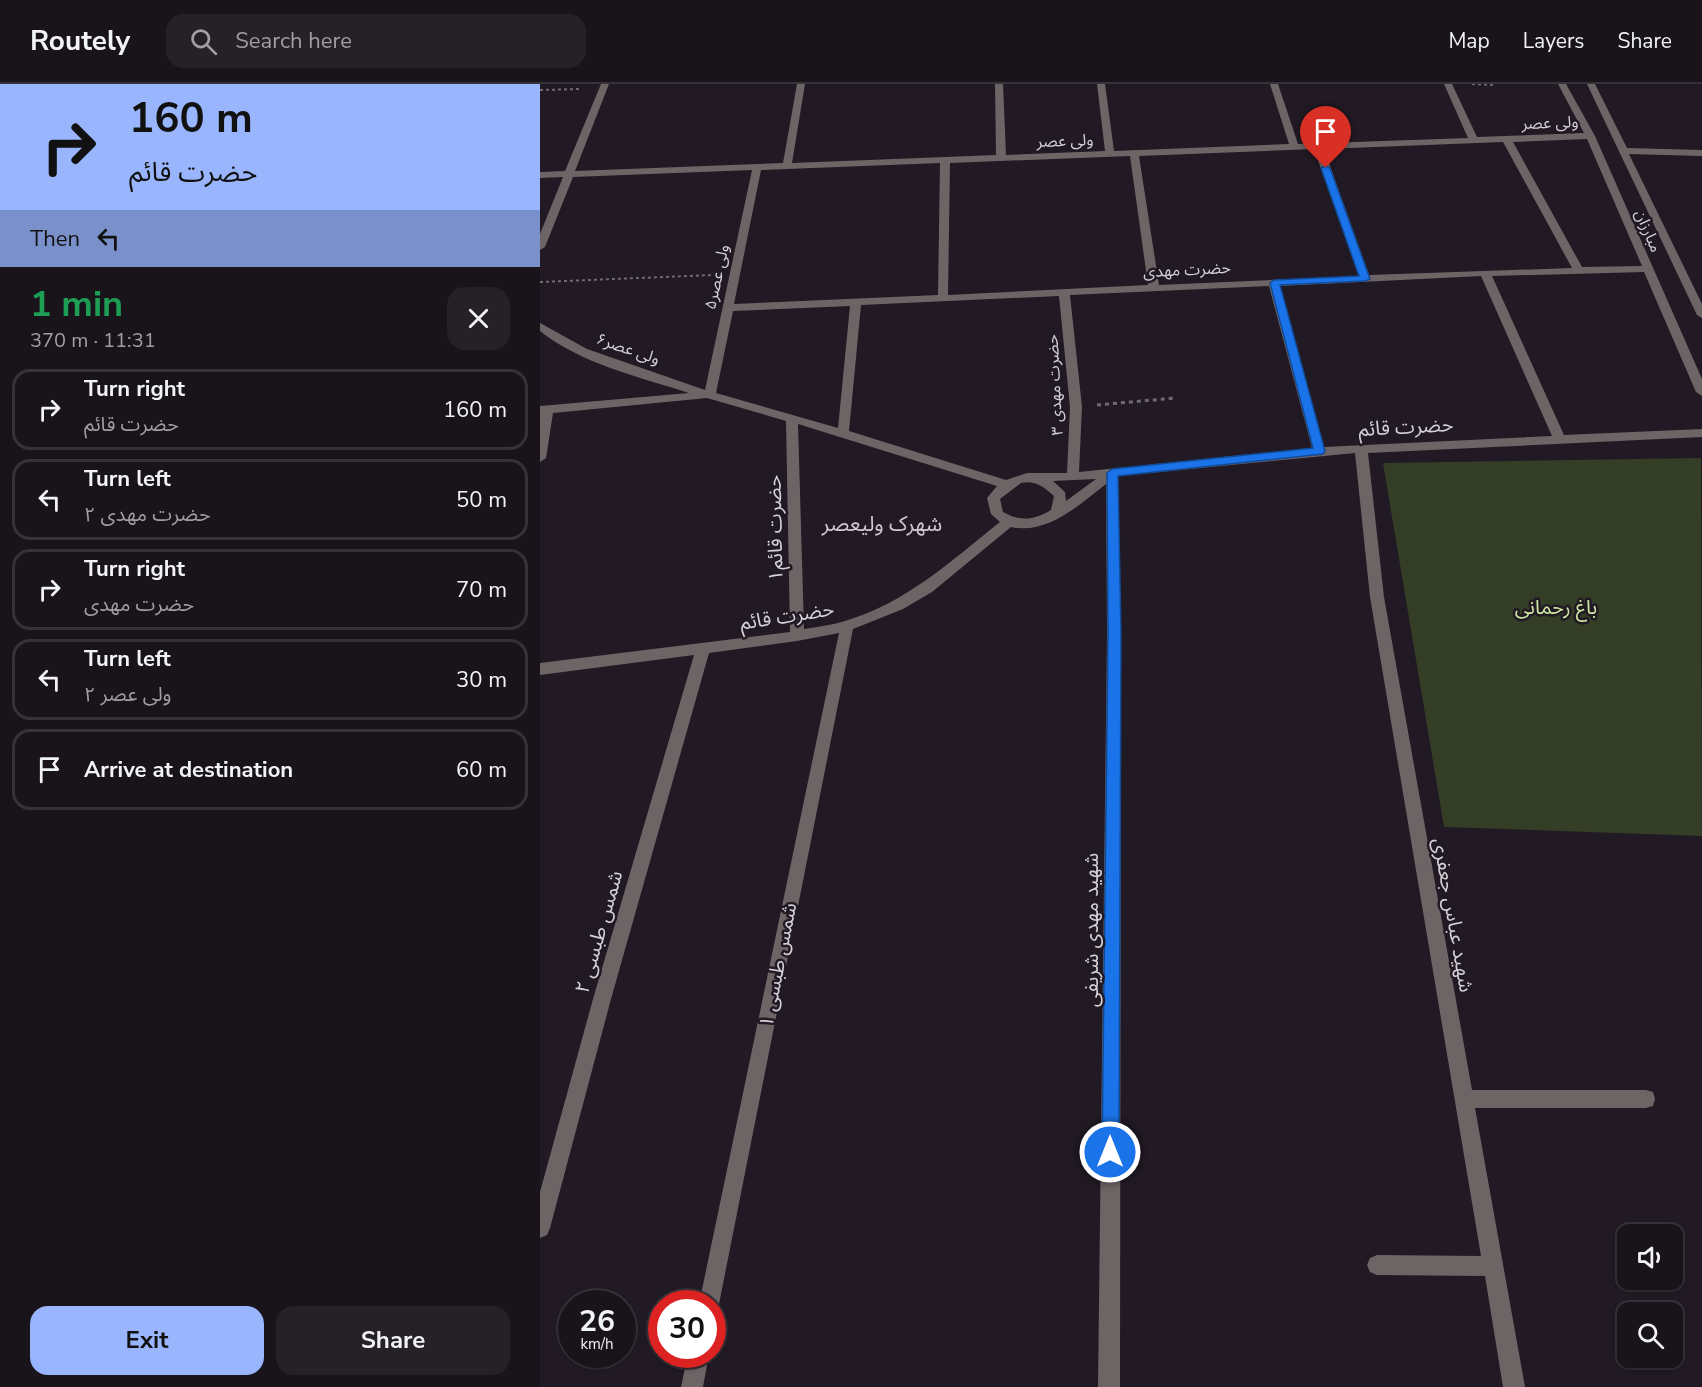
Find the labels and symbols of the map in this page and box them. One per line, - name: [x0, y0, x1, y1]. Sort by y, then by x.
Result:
- pin: [1300, 106, 1351, 168]
- street label: ولی عصر: [1520, 111, 1579, 135]
- street label: ولی عصر: [1035, 129, 1094, 153]
- street label: مبارزان: [1629, 206, 1667, 256]
- street label: ولی عصر۵: [699, 242, 735, 312]
- street label: حضرت مهدی: [1142, 257, 1232, 283]
- street label: ولی عصر۶: [593, 328, 663, 370]
- street label: حضرت مهدی ۳: [1041, 334, 1069, 436]
- street label: حضرت قائم: [1358, 411, 1454, 444]
- street label: حضرت قائم۱: [761, 474, 790, 581]
- district label: شهرک ولیعصر: [821, 510, 942, 538]
- park label: باغ رحمانی: [1515, 594, 1597, 622]
- street label: حضرت قائم: [738, 595, 836, 638]
- street label: شهید عباس جعفری: [1426, 836, 1480, 994]
- street label: شهید مهدی شریفی: [1078, 853, 1105, 1007]
- street label: شمس طبسی ۲: [569, 867, 629, 997]
- street label: شمس طبسی ۱: [753, 900, 803, 1030]
- position arrow: [1078, 1120, 1142, 1184]
- speed limit sign: 30: [648, 1290, 726, 1368]

